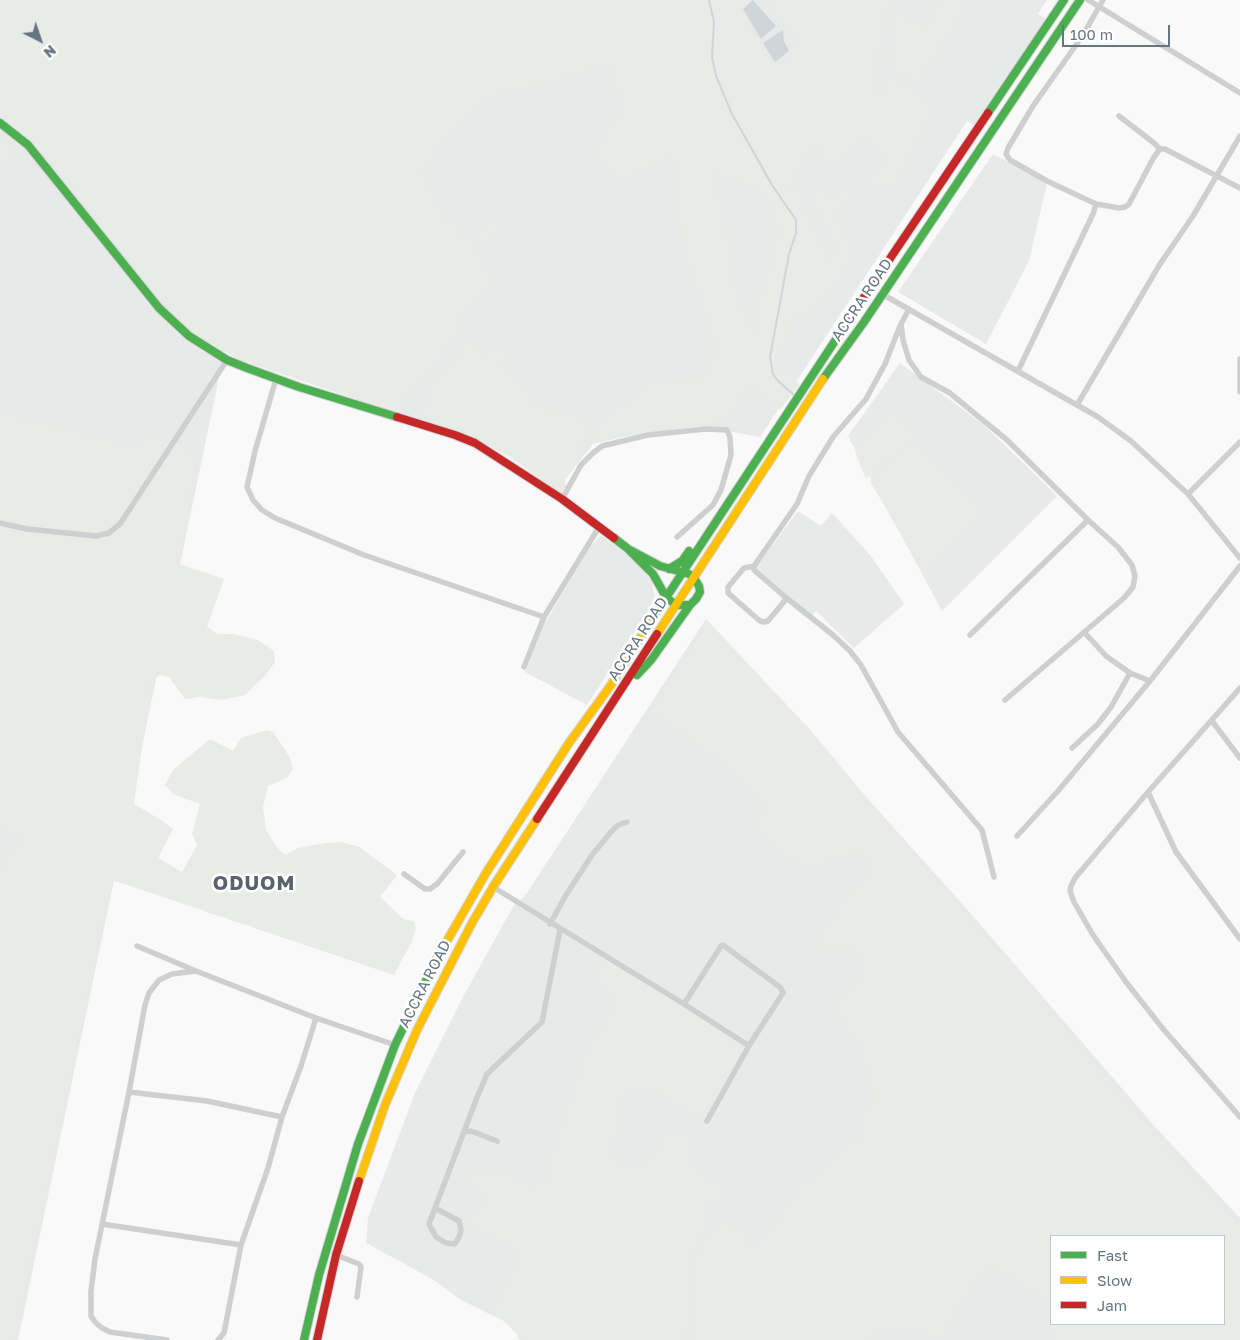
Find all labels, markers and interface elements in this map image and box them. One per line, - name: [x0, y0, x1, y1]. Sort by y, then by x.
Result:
- north arrow: [15, 15, 65, 65]
- scale bar: [1065, 15, 1172, 47]
- text: 100 m: [1070, 25, 1113, 43]
- text: N: [41, 42, 60, 62]
- street label: ACCRA ROAD: [828, 255, 896, 345]
- street label: ACCRA ROAD: [604, 594, 672, 684]
- district label: ODUOM: [212, 872, 296, 896]
- street label: ACCRA ROAD: [395, 937, 455, 1031]
- legend: [1050, 1235, 1225, 1325]
- text: Fast: [1097, 1246, 1128, 1264]
- text: Slow: [1097, 1271, 1132, 1289]
- text: Jam: [1097, 1296, 1127, 1314]

